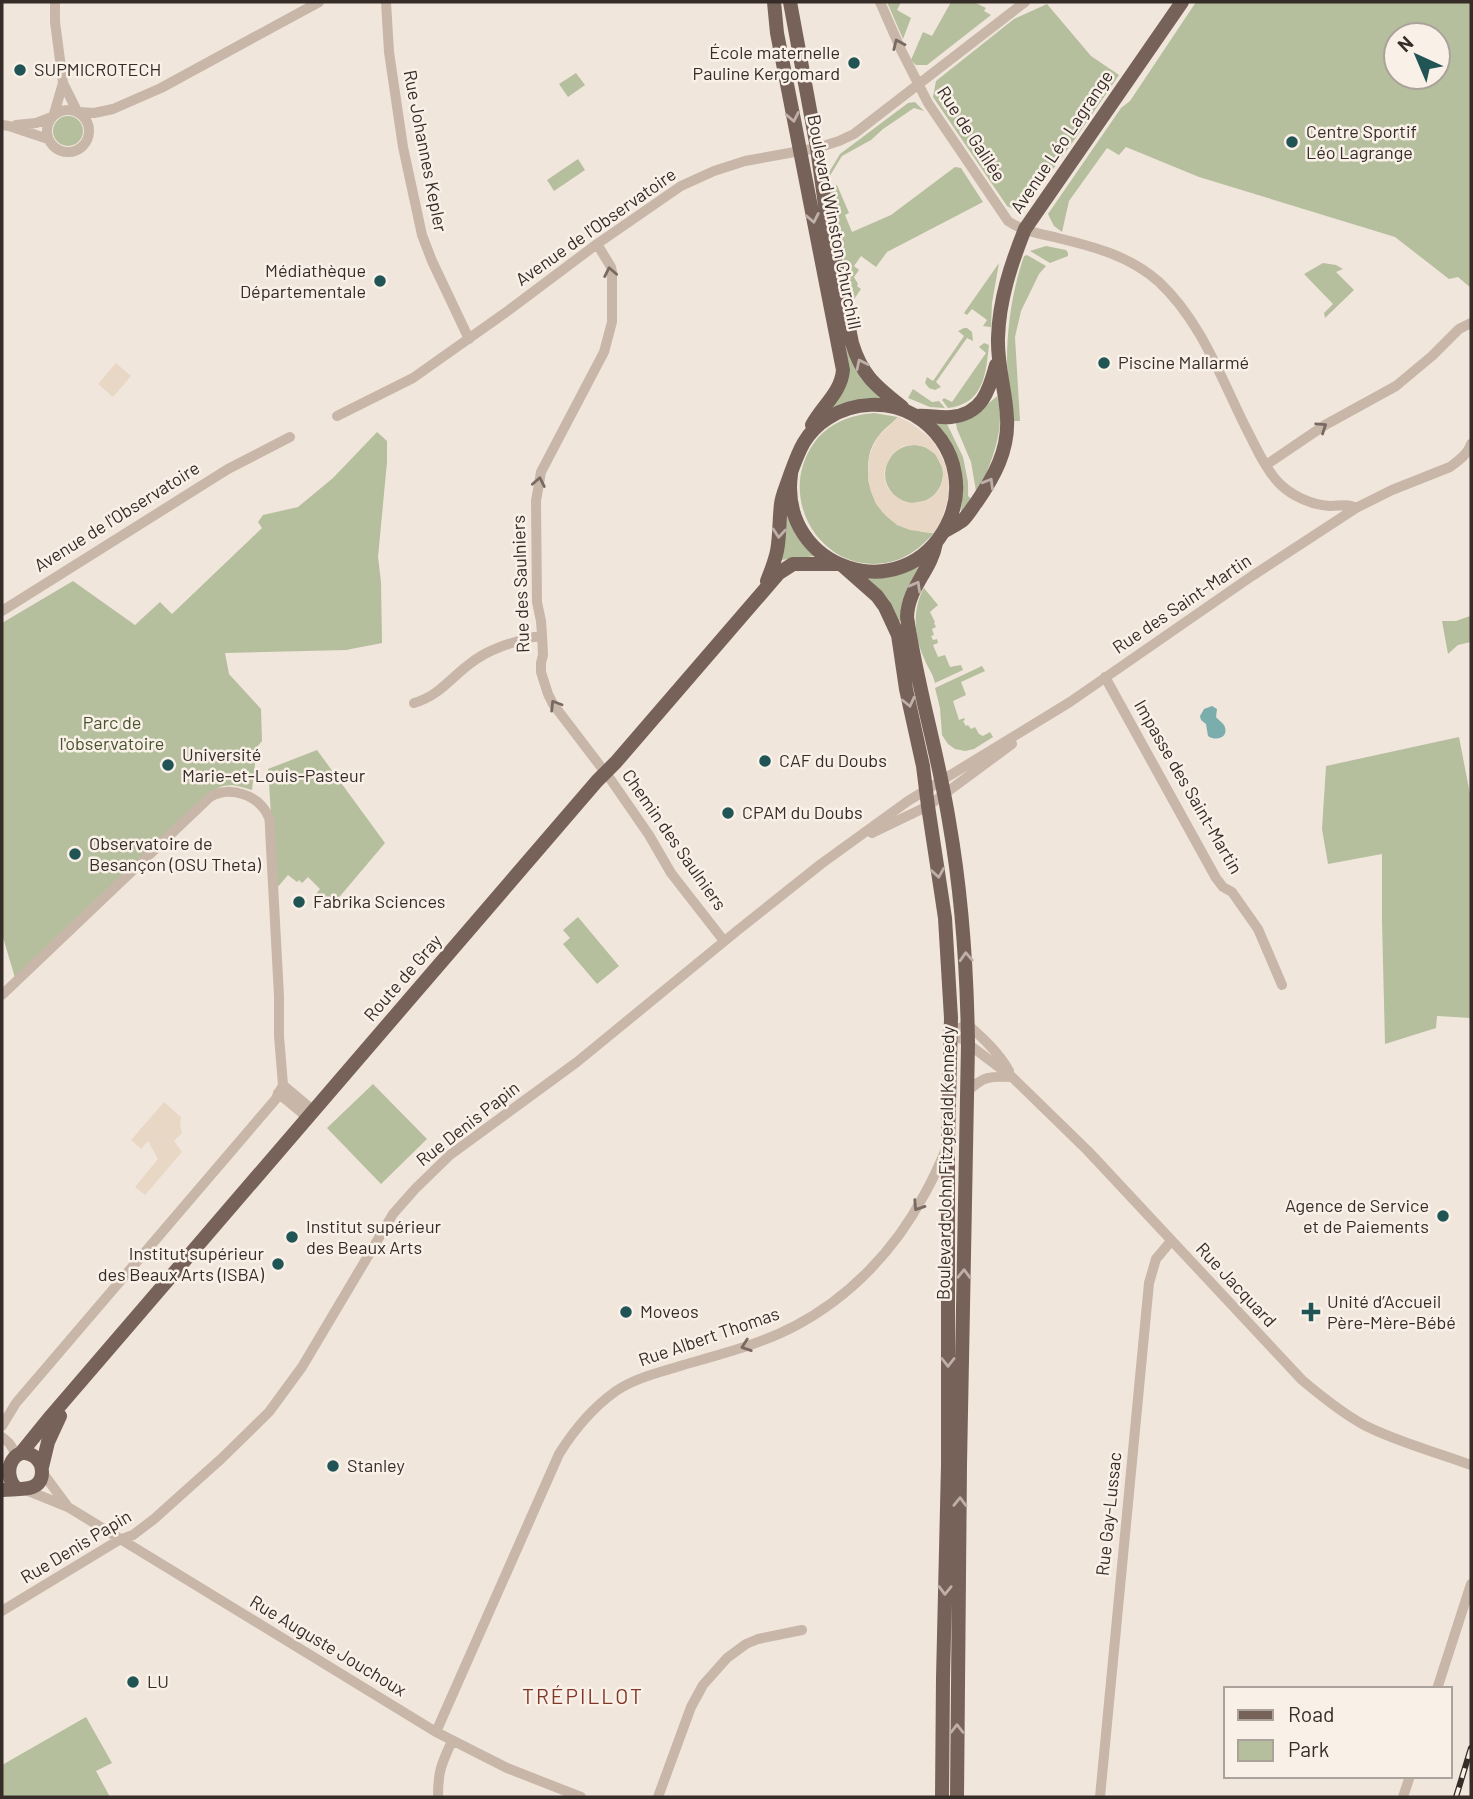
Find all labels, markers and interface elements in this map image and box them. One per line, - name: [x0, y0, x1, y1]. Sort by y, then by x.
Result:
- north arrow: [1382, 21, 1452, 91]
- text: N: [1392, 31, 1417, 56]
- one-way arrow: [893, 38, 907, 50]
- place label: École maternelle Pauline Kergomard: [693, 41, 840, 84]
- marker: École maternelle Pauline Kergomard: [846, 55, 862, 71]
- place label: SUPMICROTECH: [34, 58, 161, 80]
- marker: SUPMICROTECH: [12, 62, 28, 78]
- street label: Avenue Léo Lagrange: [1005, 66, 1117, 217]
- street label: Rue Johannes Kepler: [399, 68, 453, 234]
- street label: Rue de Galilée: [933, 82, 1011, 185]
- one-way arrow: [785, 111, 800, 123]
- street label: Boulevard Winston Churchill: [803, 112, 867, 331]
- place label: Centre Sportif Léo Lagrange: [1306, 120, 1417, 163]
- marker: Centre Sportif Léo Lagrange: [1284, 134, 1300, 150]
- street label: Avenue de l'Observatoire: [511, 162, 680, 290]
- one-way arrow: [805, 212, 820, 224]
- place label: Médiathèque Départementale: [240, 259, 366, 302]
- one-way arrow: [603, 266, 618, 278]
- marker: Médiathèque Départementale: [372, 273, 388, 289]
- place label: Piscine Mallarmé: [1118, 351, 1249, 373]
- marker: Piscine Mallarmé: [1096, 355, 1112, 371]
- one-way arrow: [855, 359, 869, 371]
- one-way arrow: [1314, 423, 1327, 435]
- street label: Avenue de l'Observatoire: [30, 456, 203, 576]
- one-way arrow: [531, 476, 546, 488]
- one-way arrow: [981, 477, 994, 490]
- street label: Rue des Saulniers: [507, 515, 533, 653]
- one-way arrow: [772, 528, 787, 539]
- street label: Rue des Saint-Martin: [1108, 549, 1255, 658]
- one-way arrow: [908, 581, 921, 593]
- street label: Impasse des Saint-Martin: [1130, 695, 1248, 878]
- one-way arrow: [901, 696, 916, 708]
- one-way arrow: [550, 700, 563, 713]
- park label: Parc de l'observatoire: [60, 711, 164, 754]
- place label: Université Marie-et-Louis-Pasteur: [182, 743, 366, 786]
- place label: CAF du Doubs: [779, 749, 887, 771]
- marker: CAF du Doubs: [757, 753, 773, 769]
- marker: Université Marie-et-Louis-Pasteur: [160, 757, 176, 773]
- street label: Chemin des Saulniers: [618, 765, 732, 914]
- place label: CPAM du Doubs: [742, 801, 863, 823]
- marker: CPAM du Doubs: [720, 805, 736, 821]
- place label: Observatoire de Besançon (OSU Theta): [89, 832, 261, 875]
- marker: Observatoire de Besançon (OSU Theta): [67, 846, 83, 862]
- one-way arrow: [930, 867, 945, 879]
- place label: Fabrika Sciences: [313, 890, 446, 912]
- marker: Fabrika Sciences: [291, 894, 307, 910]
- street label: Route de Gray: [359, 929, 446, 1025]
- one-way arrow: [958, 951, 973, 962]
- street label: Boulevard John Fitzgerald Kennedy: [932, 1026, 958, 1300]
- street label: Rue Denis Papin: [411, 1076, 523, 1170]
- place label: Agence de Service et de Paiements: [1285, 1194, 1429, 1237]
- one-way arrow: [913, 1198, 926, 1211]
- marker: Agence de Service et de Paiements: [1435, 1208, 1451, 1224]
- place label: Institut supérieur des Beaux Arts: [306, 1215, 442, 1258]
- marker: Institut supérieur des Beaux Arts: [284, 1229, 300, 1245]
- street label: Rue Jacquard: [1192, 1237, 1282, 1331]
- place label: Institut supérieur des Beaux Arts (ISBA): [98, 1242, 264, 1285]
- marker: Institut supérieur des Beaux Arts (ISBA): [270, 1256, 286, 1272]
- one-way arrow: [956, 1268, 972, 1279]
- place label: Unité d’Accueil Père-Mère-Bébé: [1327, 1290, 1456, 1333]
- place label: Moveos: [640, 1300, 699, 1322]
- street label: Rue Albert Thomas: [635, 1302, 782, 1370]
- marker: Unité d’Accueil Père-Mère-Bébé: [1301, 1302, 1321, 1322]
- marker: Moveos: [618, 1304, 634, 1320]
- one-way arrow: [740, 1338, 752, 1352]
- one-way arrow: [940, 1357, 956, 1368]
- street label: Rue Gay-Lussac: [1091, 1451, 1125, 1577]
- place label: Stanley: [347, 1454, 405, 1476]
- marker: Stanley: [325, 1458, 341, 1474]
- one-way arrow: [952, 1496, 968, 1506]
- street label: Rue Denis Papin: [16, 1504, 135, 1588]
- one-way arrow: [937, 1585, 953, 1595]
- street label: Rue Auguste Jouchoux: [246, 1590, 411, 1701]
- place label: LU: [147, 1670, 169, 1692]
- marker: LU: [125, 1674, 141, 1690]
- district label: TRÉPILLOT: [522, 1683, 644, 1708]
- legend: [1224, 1687, 1452, 1778]
- text: Road: [1288, 1701, 1334, 1726]
- one-way arrow: [949, 1723, 965, 1734]
- text: Park: [1288, 1736, 1329, 1761]

